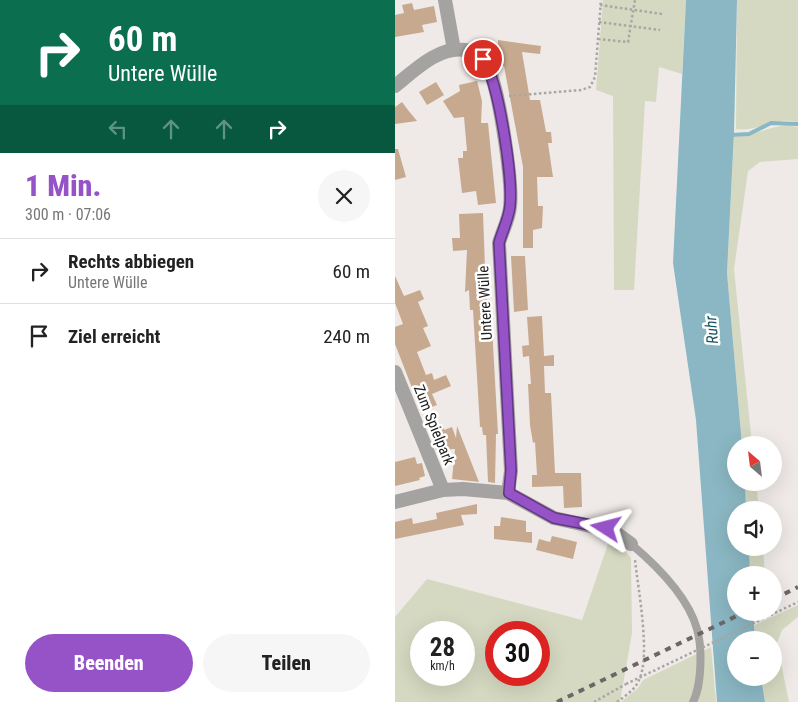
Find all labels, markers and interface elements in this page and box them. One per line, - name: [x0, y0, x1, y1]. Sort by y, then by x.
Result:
- text: 60 m: [108, 19, 177, 60]
- icon: right: [25, 20, 90, 85]
- pin: [462, 38, 504, 80]
- icon: arrive: [469, 45, 497, 73]
- text: Untere Wülle: [108, 61, 217, 86]
- icon: left: [104, 115, 132, 143]
- icon: ahead: [157, 115, 185, 143]
- icon: ahead: [210, 115, 238, 143]
- icon: right: [263, 115, 291, 143]
- text: 1 Min.: [25, 168, 101, 203]
- button: close: [318, 170, 370, 222]
- text: 300 m · 07:06: [25, 205, 111, 224]
- text: Rechts abbiegen: [68, 250, 194, 273]
- icon: right: [25, 257, 53, 285]
- text: 60 m: [333, 260, 370, 283]
- street label: Untere Wülle: [474, 265, 496, 341]
- text: Untere Wülle: [68, 273, 147, 292]
- water label: Ruhr: [701, 314, 722, 345]
- icon: arrive: [25, 322, 53, 350]
- text: Ziel erreicht: [68, 325, 160, 348]
- text: 240 m: [323, 325, 370, 348]
- street label: Zum Spielpark: [410, 382, 458, 468]
- north arrow: [727, 436, 783, 491]
- map controls: [727, 436, 782, 686]
- position arrow: [579, 501, 631, 553]
- button: sound: [727, 501, 782, 556]
- button: +: [727, 566, 782, 621]
- speed limit sign: 30: [485, 621, 550, 686]
- button: −: [727, 631, 782, 686]
- text: 28: [430, 633, 455, 662]
- button: Beenden: [25, 634, 193, 692]
- button: Teilen: [203, 634, 370, 692]
- text: km/h: [430, 659, 455, 673]

